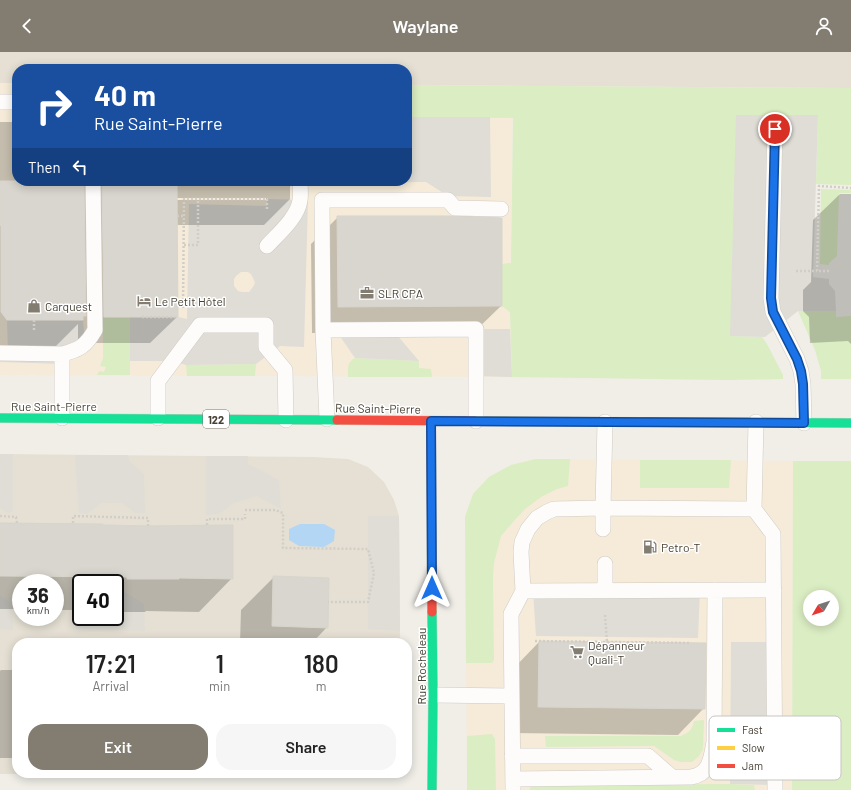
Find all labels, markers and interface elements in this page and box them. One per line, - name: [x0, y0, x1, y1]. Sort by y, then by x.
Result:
- icon: back: [16, 15, 38, 37]
- text: Waylane: [393, 15, 458, 37]
- icon: person: [813, 15, 835, 37]
- text: 40 m: [94, 78, 156, 112]
- icon: right: [28, 80, 80, 132]
- text: Rue Saint-Pierre: [94, 112, 223, 134]
- pin: [758, 112, 792, 146]
- icon: arrive: [764, 118, 786, 140]
- icon: left: [69, 156, 91, 178]
- text: Then: [28, 158, 61, 176]
- office icon: SLR CPA: [359, 285, 375, 301]
- place label: SLR CPA: [378, 286, 423, 300]
- hotel icon: Le Petit Hôtel: [136, 293, 152, 309]
- place label: Le Petit Hôtel: [155, 294, 226, 308]
- shop icon: Carquest: [26, 298, 42, 314]
- place label: Carquest: [45, 299, 92, 313]
- street label: Rue Saint-Pierre: [11, 399, 97, 413]
- street label: Rue Saint-Pierre: [335, 400, 421, 416]
- road number: 122: [203, 410, 229, 428]
- fuel station icon: Petro-T: [642, 539, 658, 555]
- place label: Petro-T: [661, 540, 700, 554]
- position arrow: [411, 567, 453, 609]
- speed limit sign: 40: [72, 574, 124, 626]
- text: 36: [27, 583, 49, 607]
- north arrow: [803, 590, 839, 626]
- map controls: [803, 590, 839, 626]
- text: km/h: [27, 604, 49, 616]
- street label: Rue Rocheleau: [414, 627, 428, 705]
- place label: Dépanneur Quali-T: [588, 638, 645, 666]
- supermarket icon: Dépanneur Quali-T: [569, 644, 585, 660]
- text: 17:21: [85, 649, 136, 678]
- text: 1: [215, 649, 224, 678]
- text: 180: [304, 649, 339, 678]
- text: Arrival: [92, 678, 129, 694]
- text: min: [209, 678, 230, 694]
- text: m: [316, 678, 326, 694]
- legend: [709, 716, 841, 780]
- text: Fast: [742, 723, 763, 736]
- button: Exit: [28, 724, 208, 770]
- button: Share: [216, 724, 396, 770]
- text: Slow: [742, 741, 765, 754]
- text: Jam: [742, 759, 763, 772]

